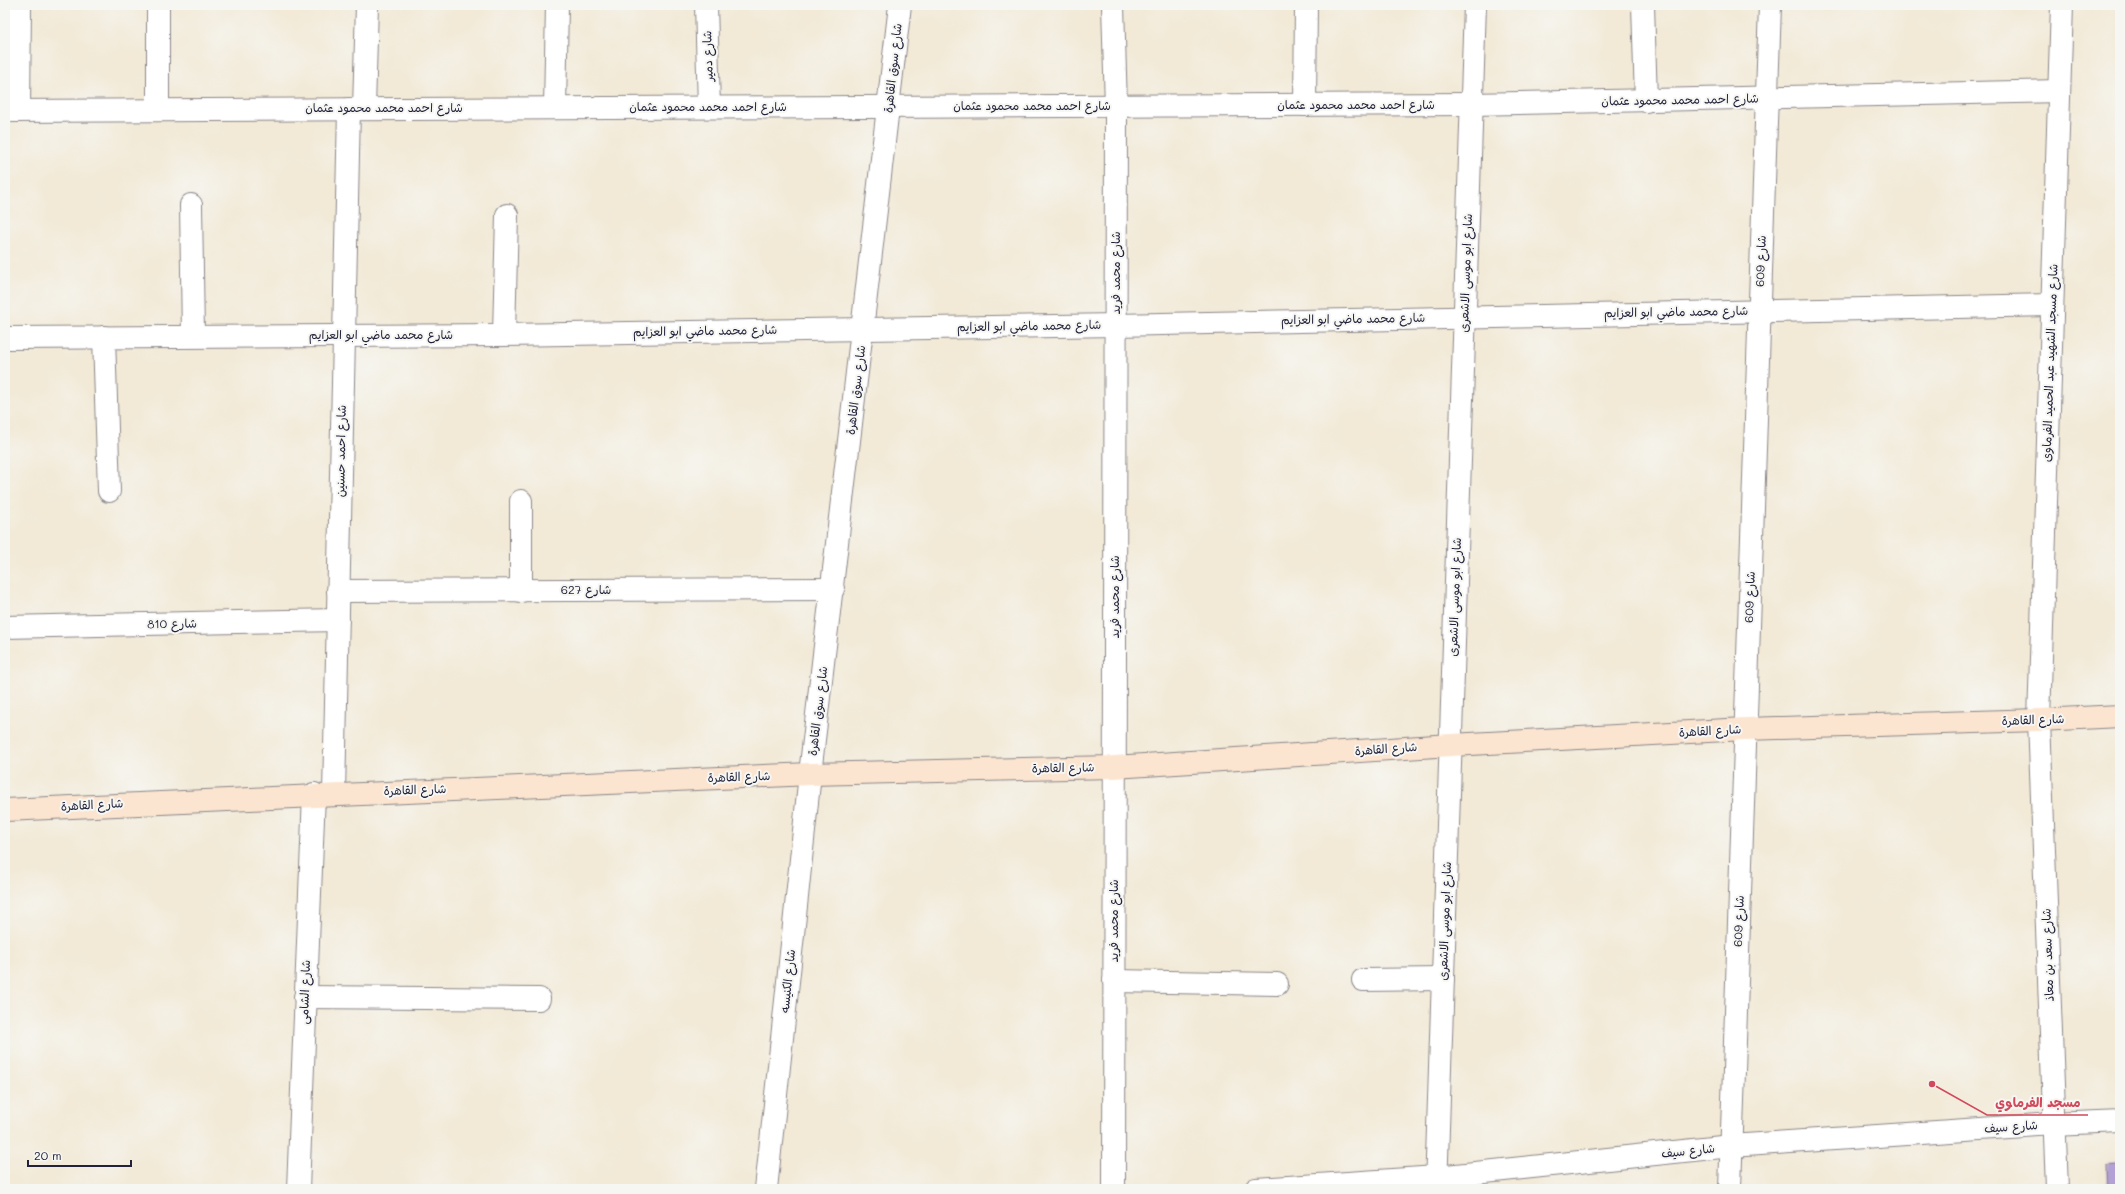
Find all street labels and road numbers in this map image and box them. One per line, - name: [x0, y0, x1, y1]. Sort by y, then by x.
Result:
- street label: شارع سوق القاهرة: [879, 22, 907, 114]
- street label: شارع دمير: [698, 30, 718, 83]
- street label: شارع احمد محمد محمود عثمان: [1601, 90, 1759, 110]
- street label: شارع احمد محمد محمود عثمان: [1277, 96, 1435, 114]
- street label: شارع احمد محمد محمود عثمان: [953, 97, 1111, 115]
- street label: شارع احمد محمد محمود عثمان: [629, 98, 787, 116]
- street label: شارع احمد محمد محمود عثمان: [305, 99, 463, 117]
- street label: شارع ابو موسى الاشعرى: [1455, 213, 1477, 333]
- street label: شارع محمد فريد: [1107, 232, 1125, 314]
- street label: شارع 609: [1751, 235, 1771, 287]
- street label: شارع مسجد الشهيد عبد الحميد الفرماوى: [2038, 263, 2062, 463]
- street label: شارع محمد ماضي ابو العزايم: [1604, 302, 1748, 324]
- street label: شارع محمد ماضي ابو العزايم: [1281, 309, 1425, 331]
- street label: شارع محمد ماضي ابو العزايم: [957, 316, 1101, 338]
- street label: شارع محمد ماضي ابو العزايم: [633, 321, 777, 343]
- street label: شارع محمد ماضي ابو العزايم: [309, 326, 453, 346]
- street label: شارع سوق القاهرة: [842, 344, 870, 436]
- street label: شارع احمد حسنين: [331, 405, 351, 497]
- street label: شارع ابو موسى الاشعرى: [1444, 537, 1466, 657]
- street label: شارع محمد فريد: [1106, 556, 1124, 638]
- street label: شارع 609: [1740, 571, 1760, 623]
- street label: شارع 627: [561, 581, 611, 599]
- street label: شارع 810: [147, 615, 197, 633]
- street label: شارع سوق القاهرة: [804, 665, 832, 757]
- street label: شارع القاهرة: [2001, 710, 2065, 730]
- street label: شارع القاهرة: [1678, 720, 1742, 742]
- street label: شارع القاهرة: [1354, 738, 1418, 760]
- street label: شارع القاهرة: [1031, 758, 1095, 778]
- street label: شارع القاهرة: [707, 767, 771, 787]
- street label: شارع القاهرة: [383, 780, 447, 800]
- street label: شارع القاهرة: [60, 794, 124, 816]
- street label: شارع ابو موسى الاشعرى: [1434, 861, 1456, 981]
- street label: شارع محمد فريد: [1105, 880, 1123, 962]
- street label: شارع 609: [1729, 895, 1749, 947]
- street label: شارع سعد بن معاذ: [2037, 908, 2059, 1002]
- street label: شارع الكنيسه: [776, 948, 800, 1014]
- street label: شارع الشامى: [295, 959, 315, 1025]
- street label: شارع سيف: [1984, 1116, 2038, 1138]
- street label: شارع سيف: [1660, 1139, 1716, 1163]

